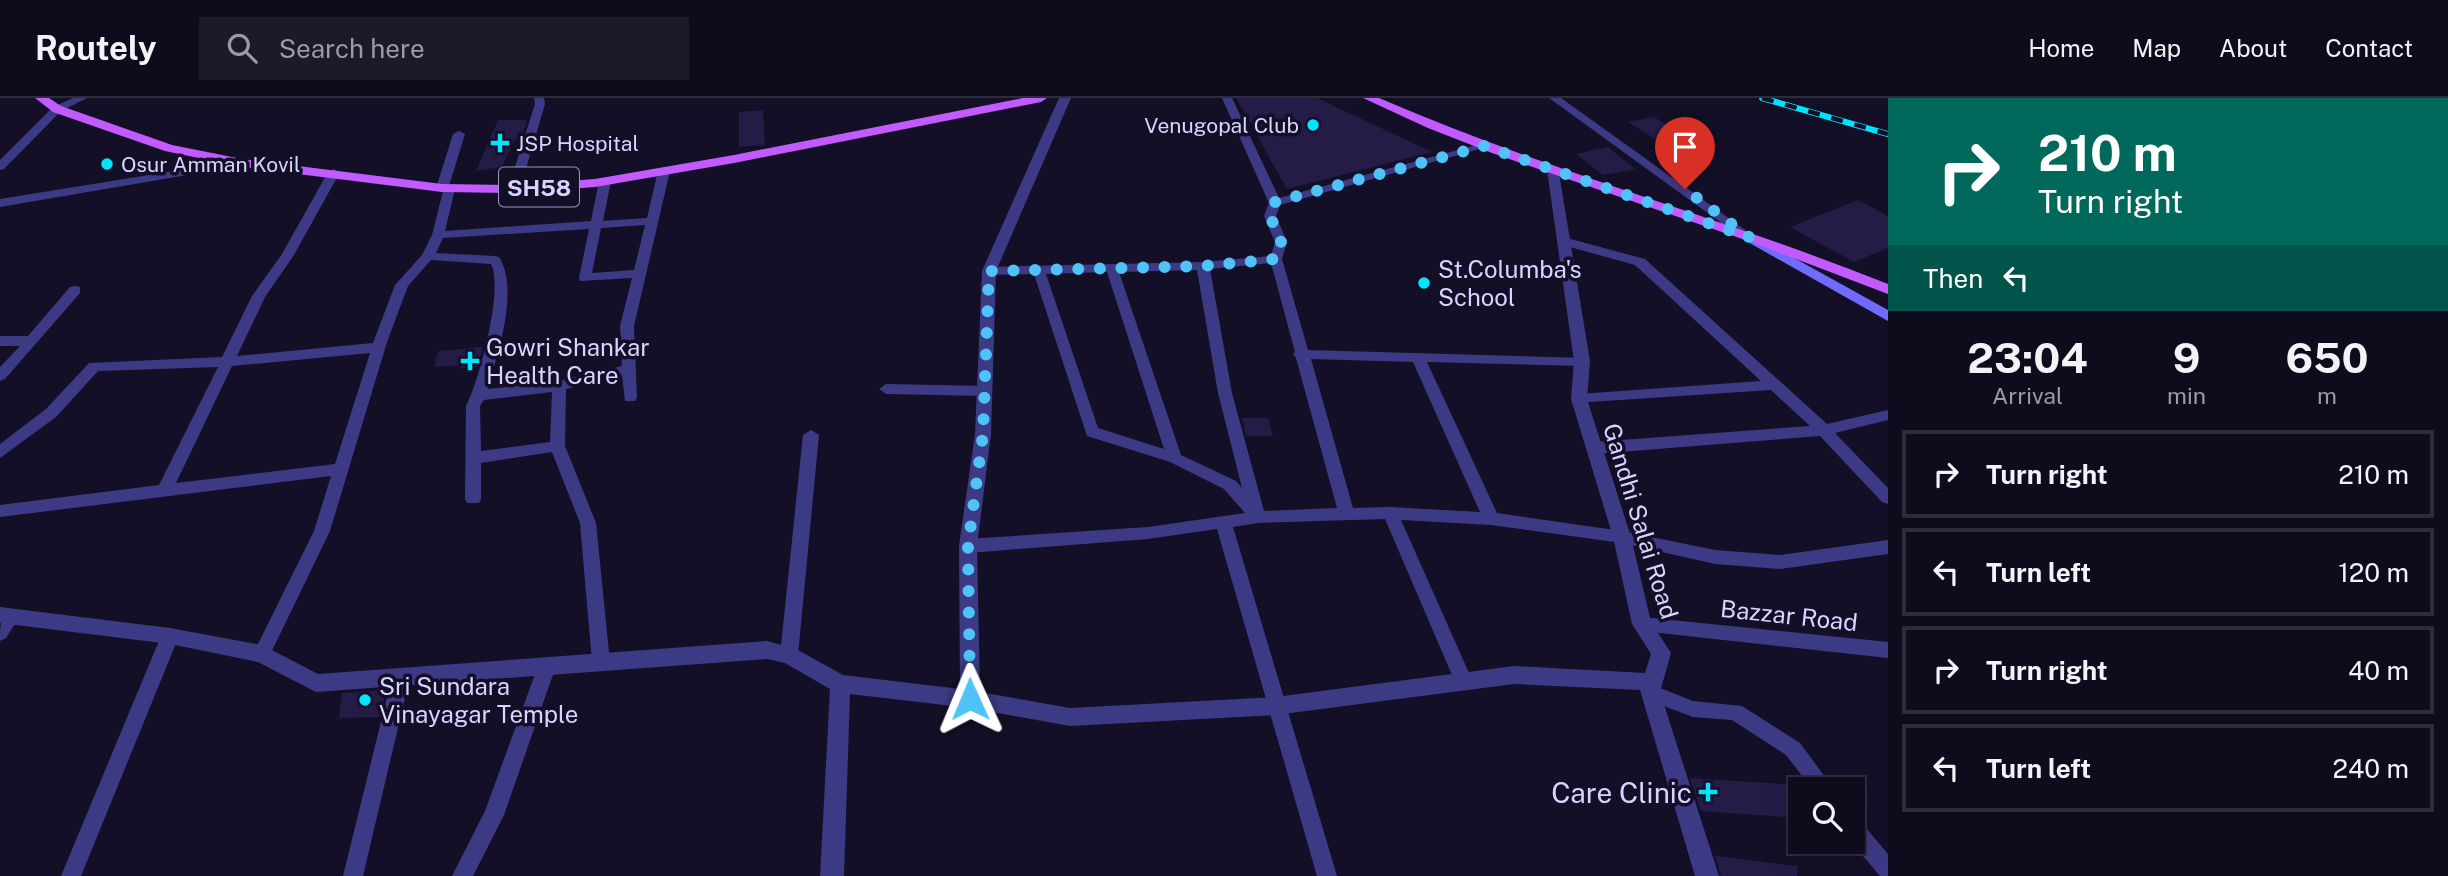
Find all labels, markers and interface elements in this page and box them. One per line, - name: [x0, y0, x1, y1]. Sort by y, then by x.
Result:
- search box: [199, 17, 689, 80]
- text: Routely: [35, 29, 157, 67]
- icon: search: [223, 29, 261, 67]
- text: Search here: [279, 33, 425, 64]
- text: Home: [2028, 34, 2094, 62]
- text: Map: [2132, 34, 2181, 62]
- text: About: [2219, 34, 2287, 62]
- text: Contact: [2325, 34, 2413, 62]
- place label: Venugopal Club: [1144, 113, 1299, 138]
- marker: Venugopal Club: [1305, 117, 1321, 133]
- pin: [1655, 117, 1715, 189]
- text: 210 m: [2038, 124, 2177, 182]
- icon: right: [1923, 126, 2014, 217]
- icon: arrive: [1666, 128, 1704, 166]
- place label: JSP Hospital: [516, 131, 639, 156]
- marker: JSP Hospital: [490, 133, 510, 153]
- place label: Osur Amman Kovil: [121, 152, 300, 177]
- marker: Osur Amman Kovil: [99, 156, 115, 172]
- road number: SH58: [499, 167, 579, 206]
- text: Turn right: [2038, 183, 2183, 220]
- place label: St.Columba's School: [1438, 255, 1582, 311]
- icon: left: [1997, 259, 2035, 297]
- text: Then: [1923, 263, 1983, 294]
- marker: St.Columba's School: [1416, 275, 1432, 291]
- place label: Gowri Shankar Health Care: [486, 333, 650, 389]
- text: 23:04: [1967, 333, 2088, 382]
- text: 9: [2173, 333, 2200, 382]
- text: 650: [2285, 333, 2369, 382]
- marker: Gowri Shankar Health Care: [460, 351, 480, 371]
- text: Arrival: [1992, 382, 2063, 409]
- text: min: [2167, 382, 2206, 409]
- text: m: [2317, 382, 2337, 409]
- street label: Gandhi Salai Road: [1598, 420, 1684, 622]
- icon: right: [1927, 455, 1965, 493]
- text: Turn right: [1986, 459, 2108, 490]
- text: 210 m: [2338, 459, 2409, 490]
- icon: left: [1927, 553, 1965, 591]
- text: Turn left: [1986, 557, 2091, 588]
- text: 120 m: [2338, 557, 2409, 588]
- street label: Bazzar Road: [1719, 594, 1859, 636]
- icon: right: [1927, 651, 1965, 689]
- text: Turn right: [1986, 655, 2108, 686]
- text: 40 m: [2348, 655, 2409, 686]
- position arrow: [933, 662, 1007, 736]
- place label: Sri Sundara Vinayagar Temple: [379, 672, 578, 728]
- marker: Sri Sundara Vinayagar Temple: [357, 692, 373, 708]
- icon: left: [1927, 749, 1965, 787]
- text: Turn left: [1986, 753, 2091, 784]
- text: 240 m: [2332, 753, 2409, 784]
- place label: Care Clinic: [1551, 776, 1692, 809]
- map controls: [1788, 777, 1865, 854]
- button: search: [1788, 777, 1865, 854]
- marker: Care Clinic: [1698, 782, 1718, 802]

